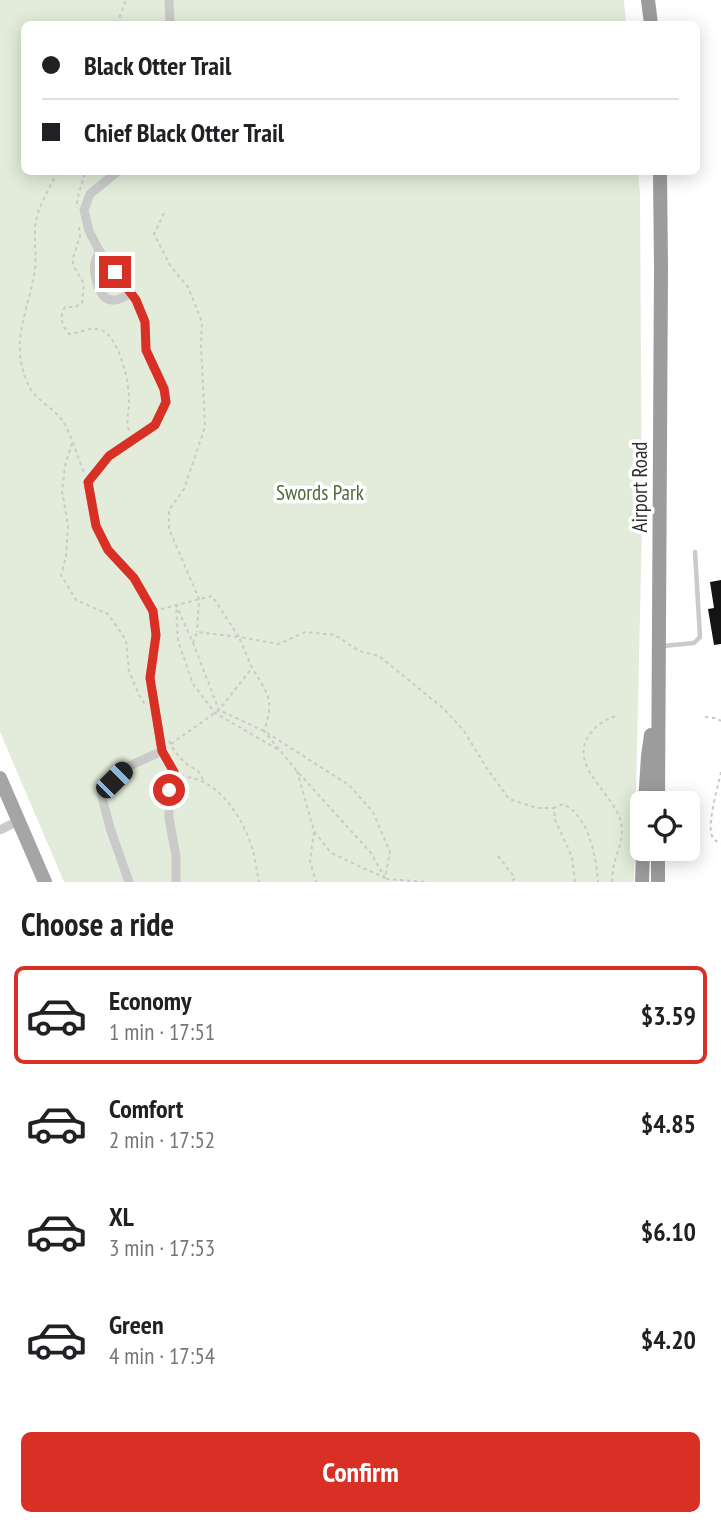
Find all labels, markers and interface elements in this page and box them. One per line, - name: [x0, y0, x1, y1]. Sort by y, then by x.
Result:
- text: Black Otter Trail: [84, 49, 231, 82]
- text: Chief Black Otter Trail: [84, 116, 284, 149]
- route end: [99, 256, 131, 288]
- street label: Airport Road: [626, 442, 653, 532]
- park label: Swords Park: [276, 479, 364, 506]
- car: [92, 758, 137, 802]
- route start: [153, 774, 185, 806]
- map controls: [630, 791, 700, 861]
- button: locate: [630, 791, 700, 861]
- text: Choose a ride: [21, 903, 174, 945]
- icon: car: [25, 984, 88, 1047]
- text: Economy: [109, 984, 191, 1017]
- text: $3.59: [641, 999, 696, 1032]
- text: 1 min · 17:51: [109, 1017, 215, 1046]
- icon: car: [25, 1092, 88, 1155]
- text: Comfort: [109, 1092, 183, 1125]
- text: $4.85: [641, 1107, 696, 1140]
- text: 2 min · 17:52: [109, 1125, 215, 1154]
- icon: car: [25, 1200, 88, 1263]
- text: XL: [109, 1200, 134, 1233]
- text: $6.10: [641, 1215, 696, 1248]
- text: 3 min · 17:53: [109, 1233, 215, 1262]
- icon: car: [25, 1308, 88, 1371]
- text: Green: [109, 1308, 164, 1341]
- text: $4.20: [641, 1323, 696, 1356]
- text: 4 min · 17:54: [109, 1341, 215, 1370]
- button: Confirm: [21, 1432, 700, 1512]

